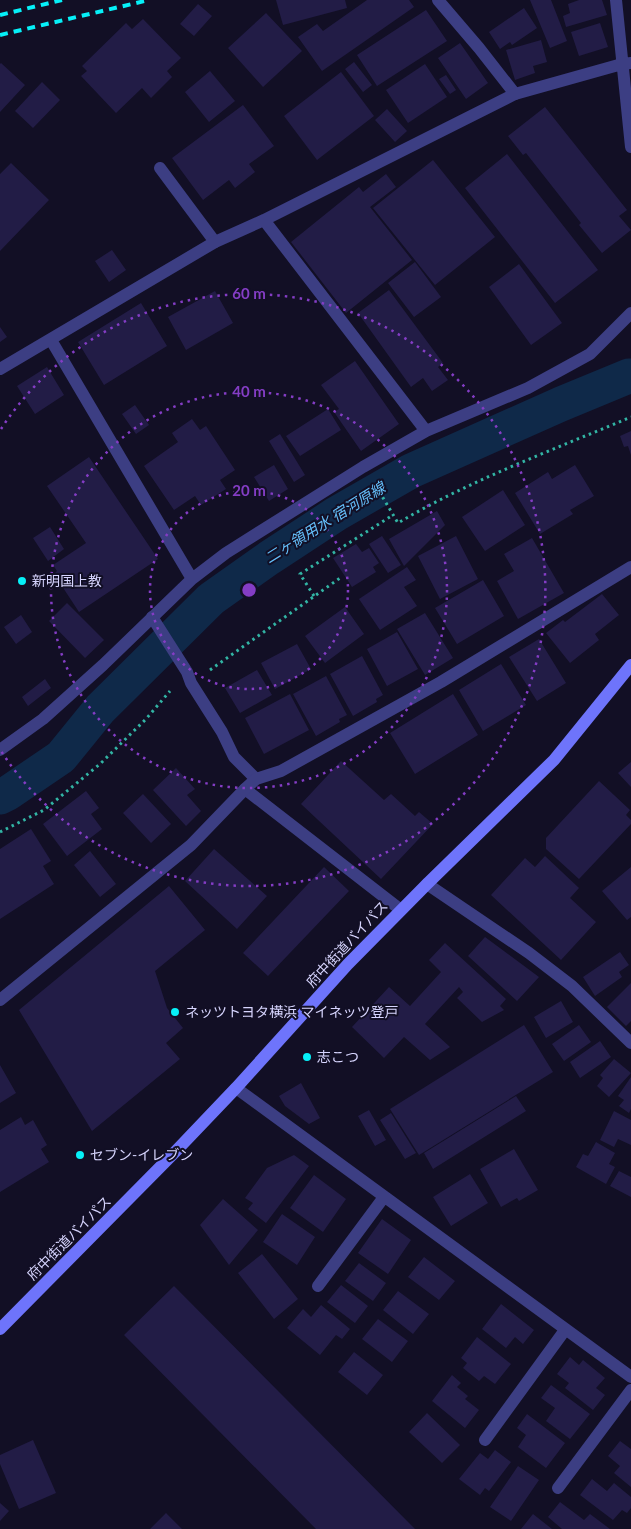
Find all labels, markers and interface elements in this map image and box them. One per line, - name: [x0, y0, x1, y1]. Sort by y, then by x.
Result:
- text: 60 m: [232, 284, 266, 302]
- text: 40 m: [232, 382, 266, 400]
- water label: 二ヶ領用水 宿河原線: [261, 477, 390, 566]
- text: 20 m: [232, 481, 266, 499]
- place label: 新明国上教: [32, 572, 102, 589]
- marker: 新明国上教: [16, 575, 28, 587]
- centre of rings: [240, 581, 258, 599]
- street label: 府中街道バイパス: [302, 897, 391, 990]
- place label: ネッツトヨタ横浜 マイネッツ登戸: [185, 1003, 399, 1020]
- marker: ネッツトヨタ横浜 マイネッツ登戸: [169, 1006, 181, 1018]
- place label: 志こつ: [317, 1048, 359, 1065]
- marker: 志こつ: [301, 1051, 313, 1063]
- place label: セブン-イレブン: [90, 1146, 193, 1163]
- marker: セブン-イレブン: [74, 1149, 86, 1161]
- street label: 府中街道バイパス: [23, 1192, 114, 1283]

